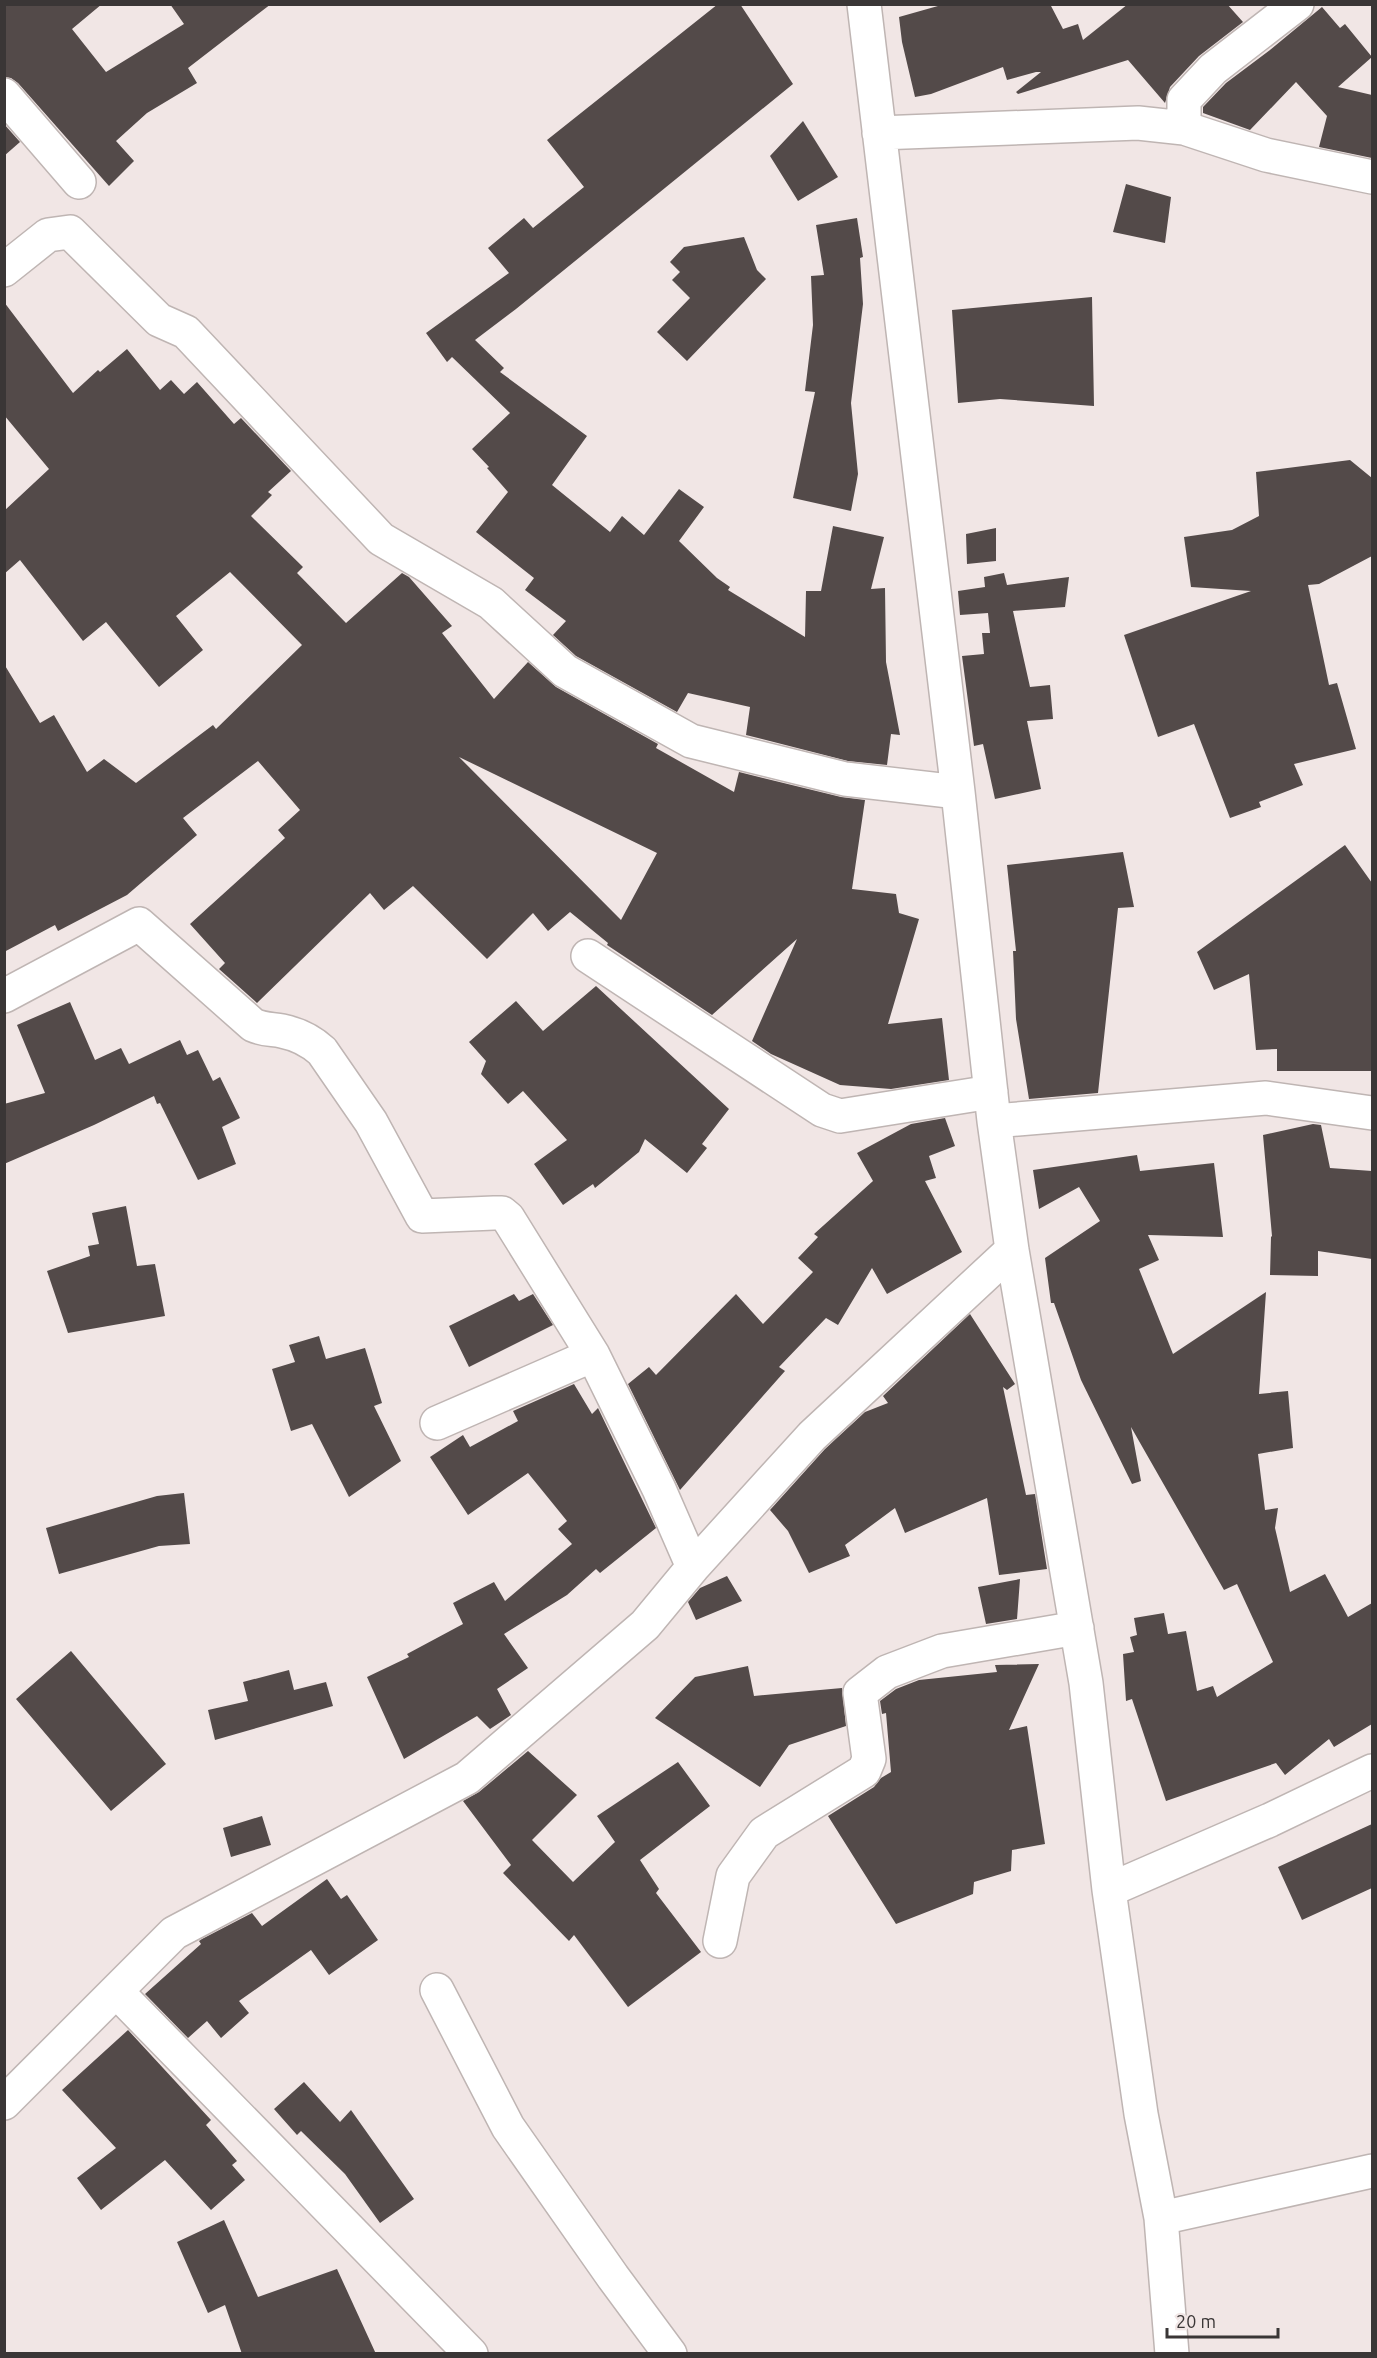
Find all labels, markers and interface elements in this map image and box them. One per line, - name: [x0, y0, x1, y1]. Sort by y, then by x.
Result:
- scale bar: [1167, 2301, 1278, 2339]
- text: 20 m: [1176, 2311, 1216, 2331]

